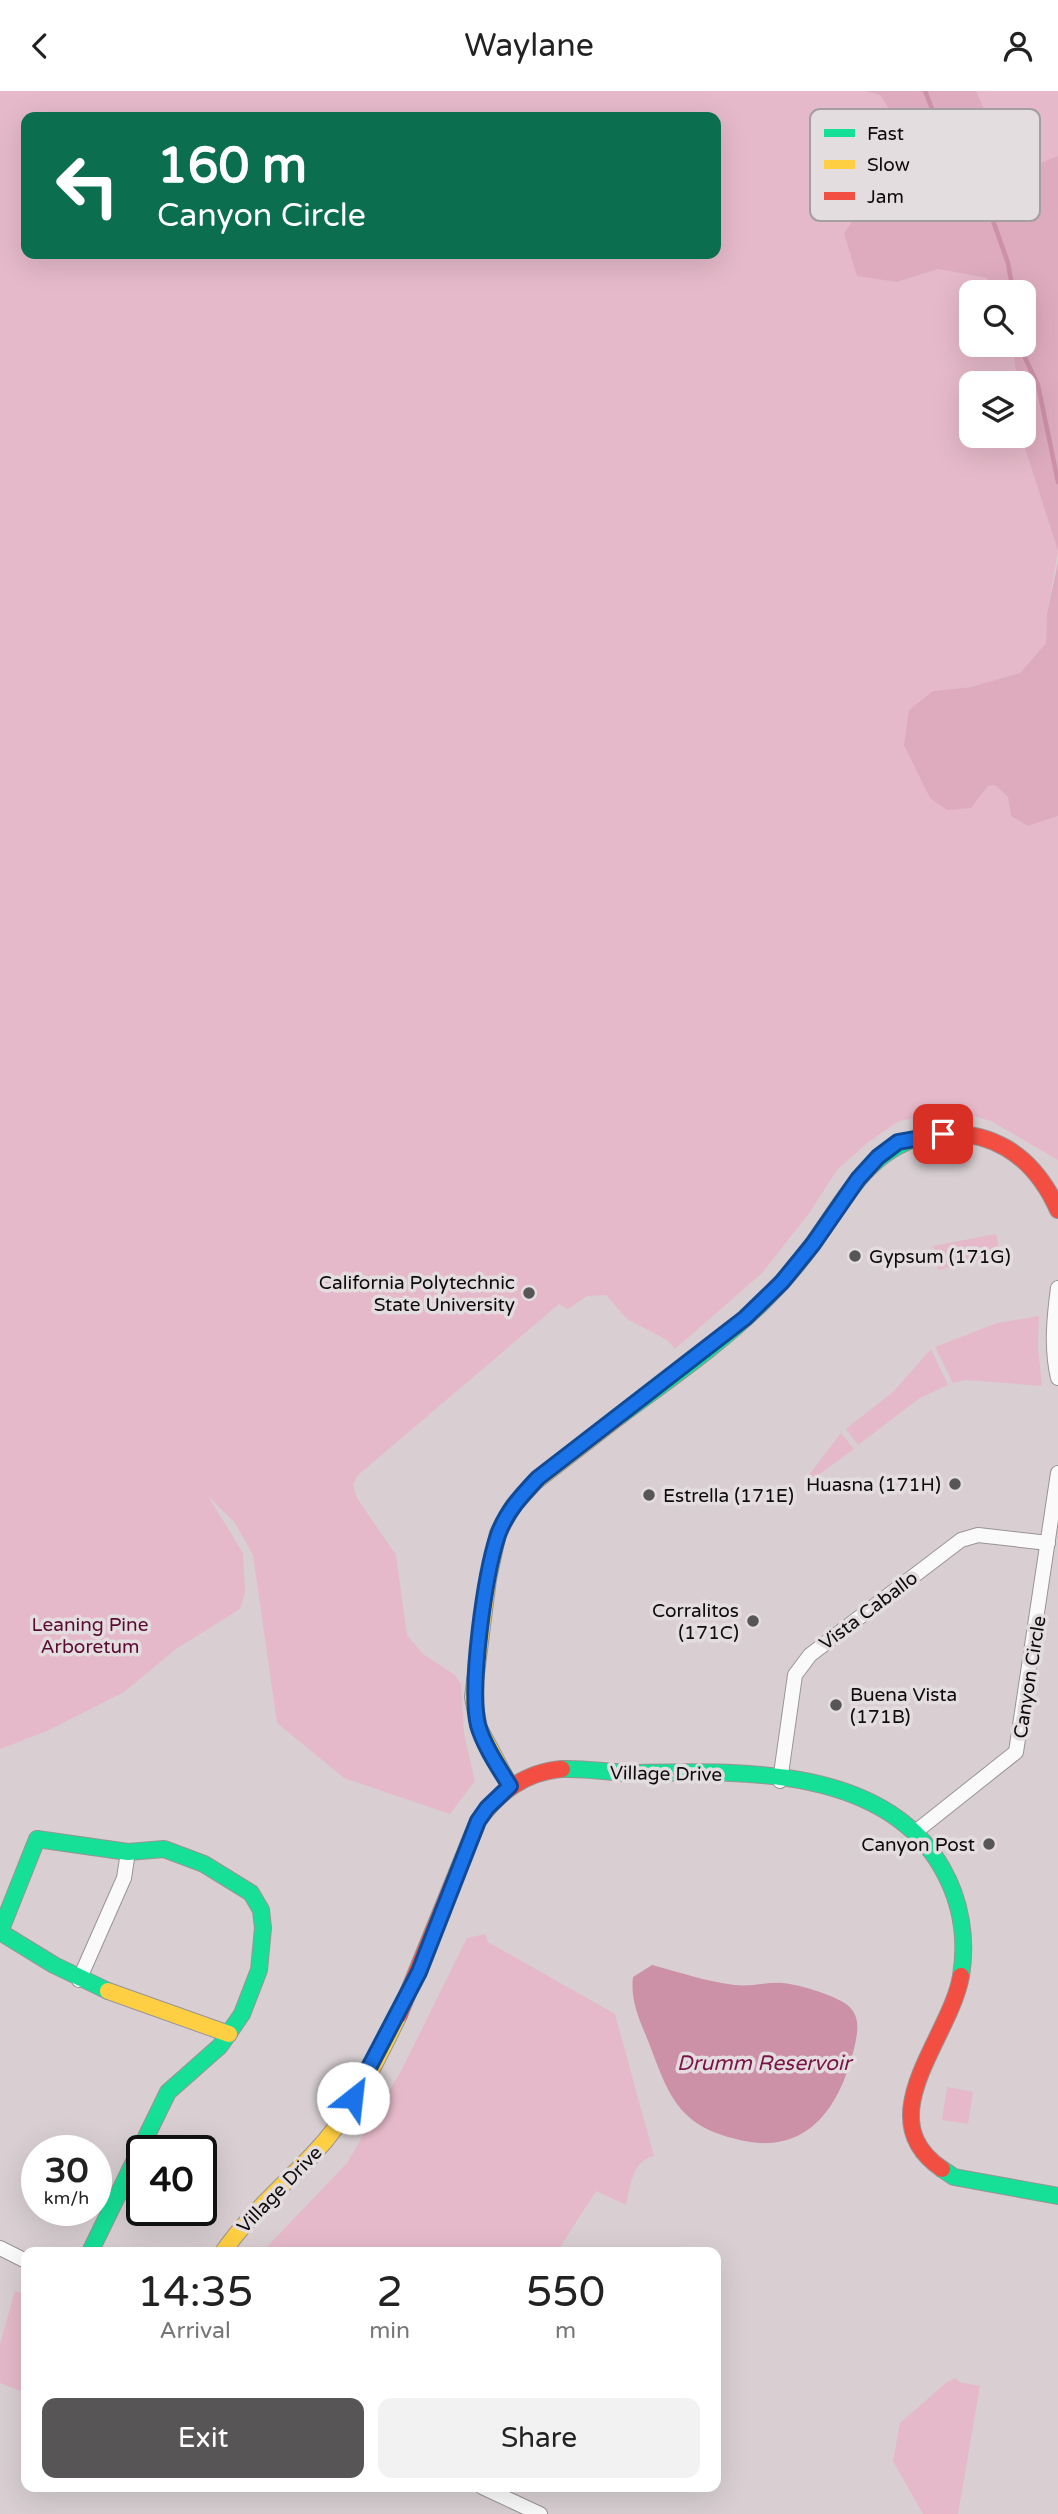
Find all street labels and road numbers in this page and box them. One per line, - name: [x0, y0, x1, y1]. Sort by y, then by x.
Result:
- street label: Vista Caballo: [815, 1567, 922, 1655]
- street label: Canyon Circle: [1009, 1614, 1051, 1740]
- street label: Village Drive: [610, 1762, 722, 1786]
- street label: Village Drive: [233, 2142, 327, 2238]

